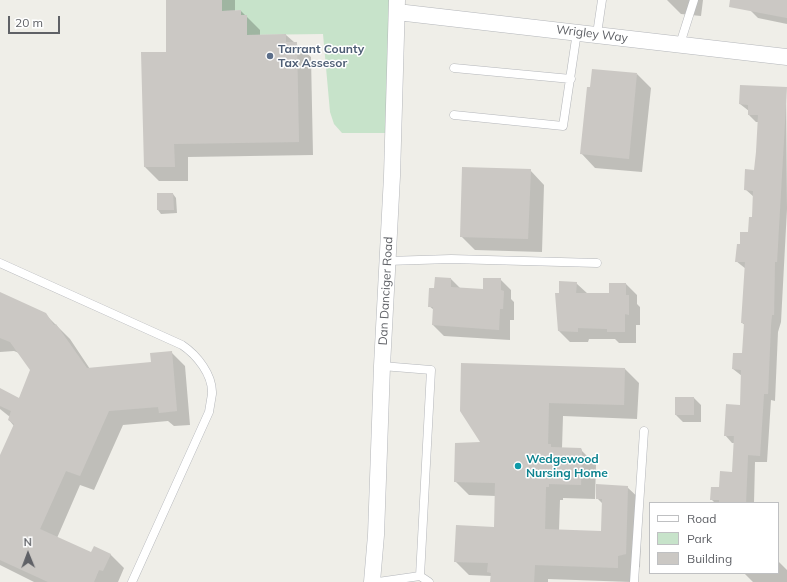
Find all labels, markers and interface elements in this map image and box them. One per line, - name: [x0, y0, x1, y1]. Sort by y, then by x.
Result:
- scale bar: [10, 8, 62, 34]
- text: 20 m: [15, 15, 43, 30]
- street label: Wrigley Way: [555, 22, 629, 46]
- place label: Tarrant County Tax Assesor: [278, 42, 364, 70]
- marker: Tarrant County Tax Assesor: [265, 51, 275, 61]
- street label: Dan Danciger Road: [376, 236, 396, 346]
- place label: Wedgewood Nursing Home: [526, 452, 608, 480]
- marker: Wedgewood Nursing Home: [513, 461, 523, 471]
- legend: [649, 502, 779, 574]
- text: Road: [687, 511, 716, 526]
- text: Park: [687, 531, 712, 546]
- north arrow: [8, 534, 48, 574]
- text: N: [24, 535, 32, 549]
- text: Building: [687, 551, 732, 566]

